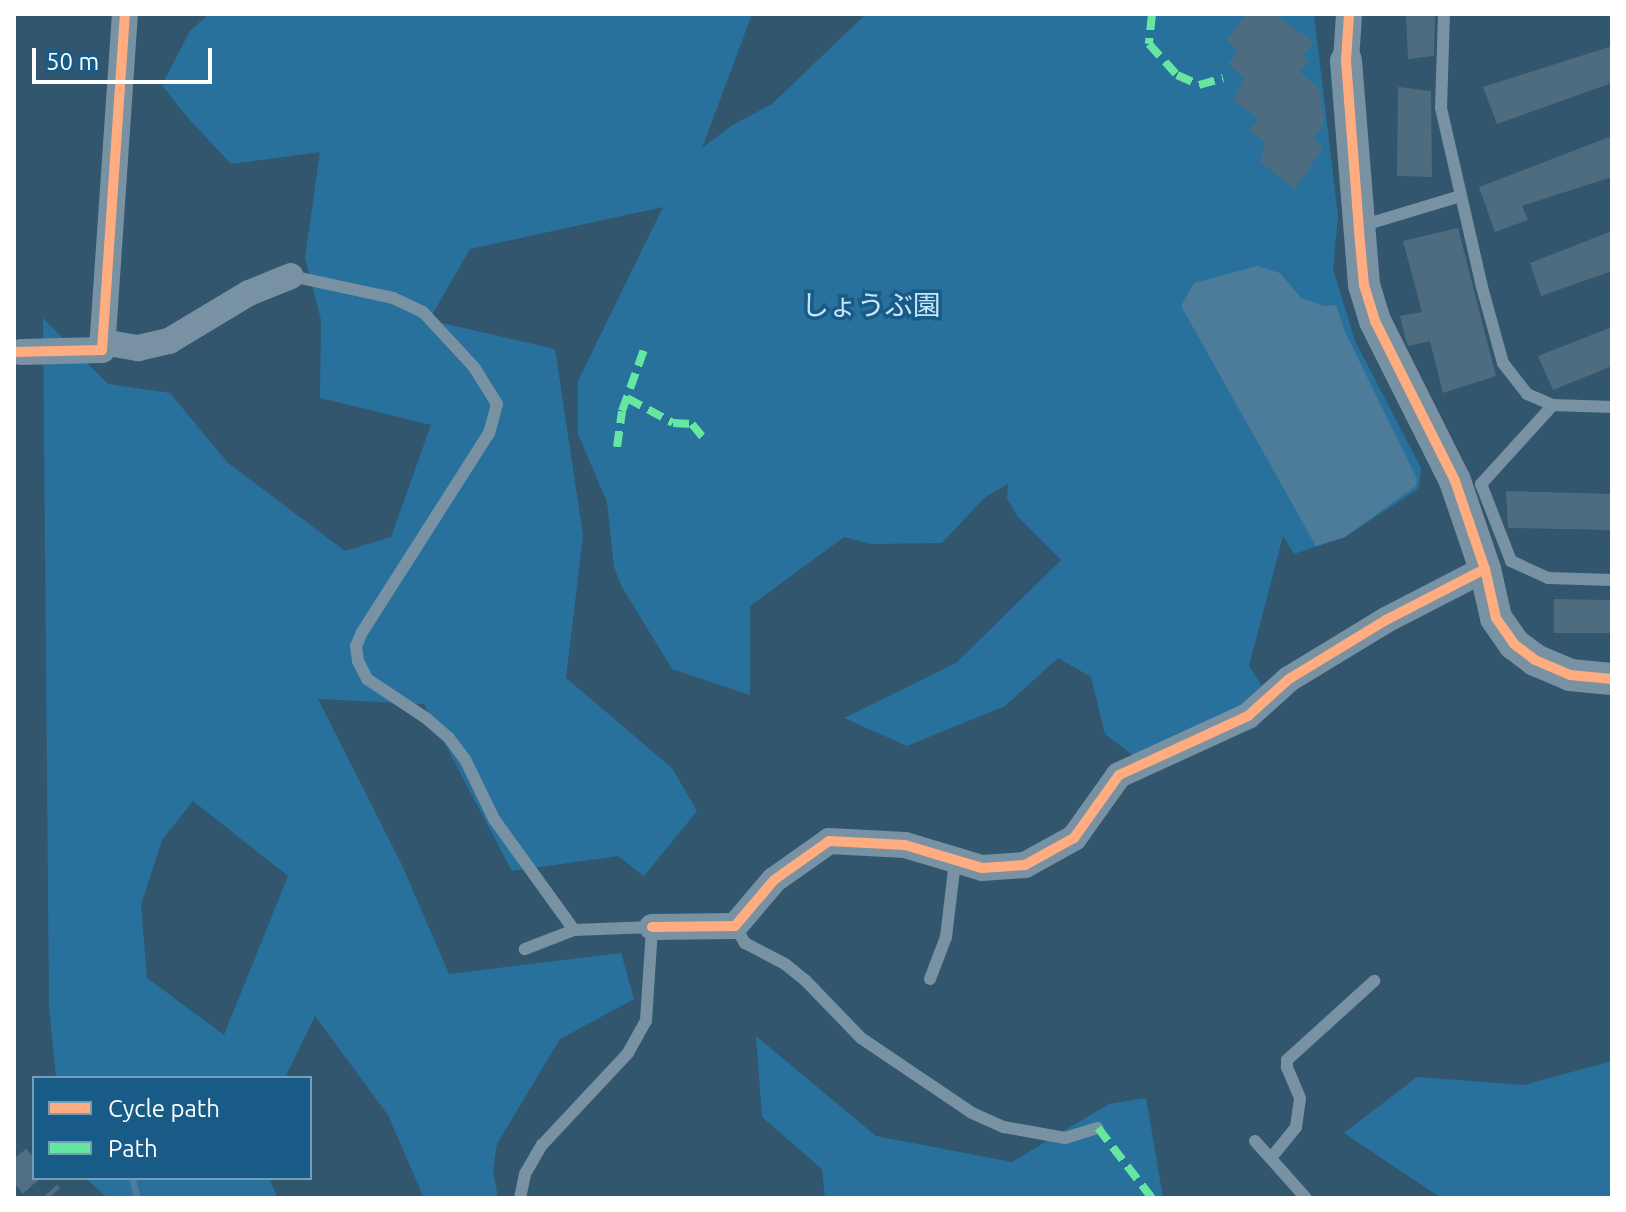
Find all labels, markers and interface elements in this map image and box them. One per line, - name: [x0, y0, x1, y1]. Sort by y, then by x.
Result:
- scale bar: [36, 32, 216, 82]
- text: 50 m: [46, 48, 99, 75]
- park label: しょうぶ園: [801, 288, 941, 322]
- legend: [32, 1076, 312, 1180]
- text: Cycle path: [108, 1095, 220, 1122]
- text: Path: [108, 1135, 158, 1162]

